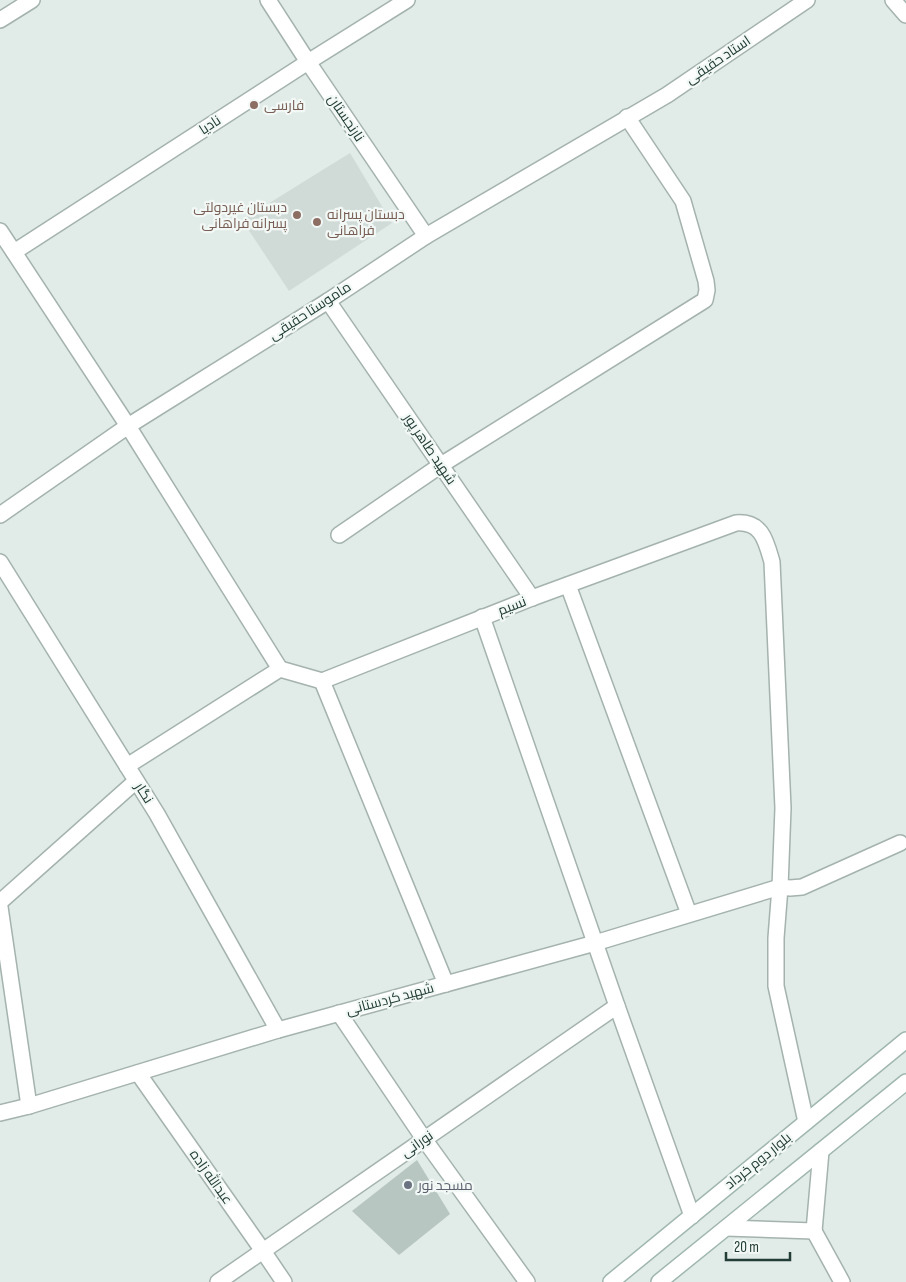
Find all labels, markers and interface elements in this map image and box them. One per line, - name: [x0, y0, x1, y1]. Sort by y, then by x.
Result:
- street label: استاد حقیقی: [682, 32, 754, 88]
- street label: نارنجستان: [324, 91, 368, 145]
- place label: فارسی: [264, 97, 304, 114]
- marker: فارسی: [248, 99, 260, 111]
- street label: نادیا: [196, 112, 224, 138]
- place label: دبستان غیردولتی پسرانه فراهانی: [193, 199, 287, 233]
- place label: دبستان پسرانه فراهانی: [327, 206, 405, 239]
- marker: دبستان غیردولتی پسرانه فراهانی: [291, 209, 303, 221]
- marker: دبستان پسرانه فراهانی: [311, 216, 323, 228]
- street label: ماموستا حقیقی: [266, 278, 354, 344]
- street label: شهید طاهر پور: [399, 409, 460, 488]
- street label: نسیم: [495, 593, 529, 620]
- street label: نگار: [131, 779, 157, 807]
- street label: شهید کردستانی: [344, 979, 436, 1019]
- street label: نورانی: [398, 1127, 436, 1161]
- street label: بلوار دوم خرداد: [721, 1129, 795, 1194]
- street label: عبدالله زاده: [186, 1146, 237, 1208]
- place label: مسجد نور: [417, 1177, 473, 1194]
- marker: مسجد نور: [402, 1179, 414, 1191]
- scale bar: [726, 1230, 790, 1262]
- text: 20 m: [734, 1238, 759, 1257]

